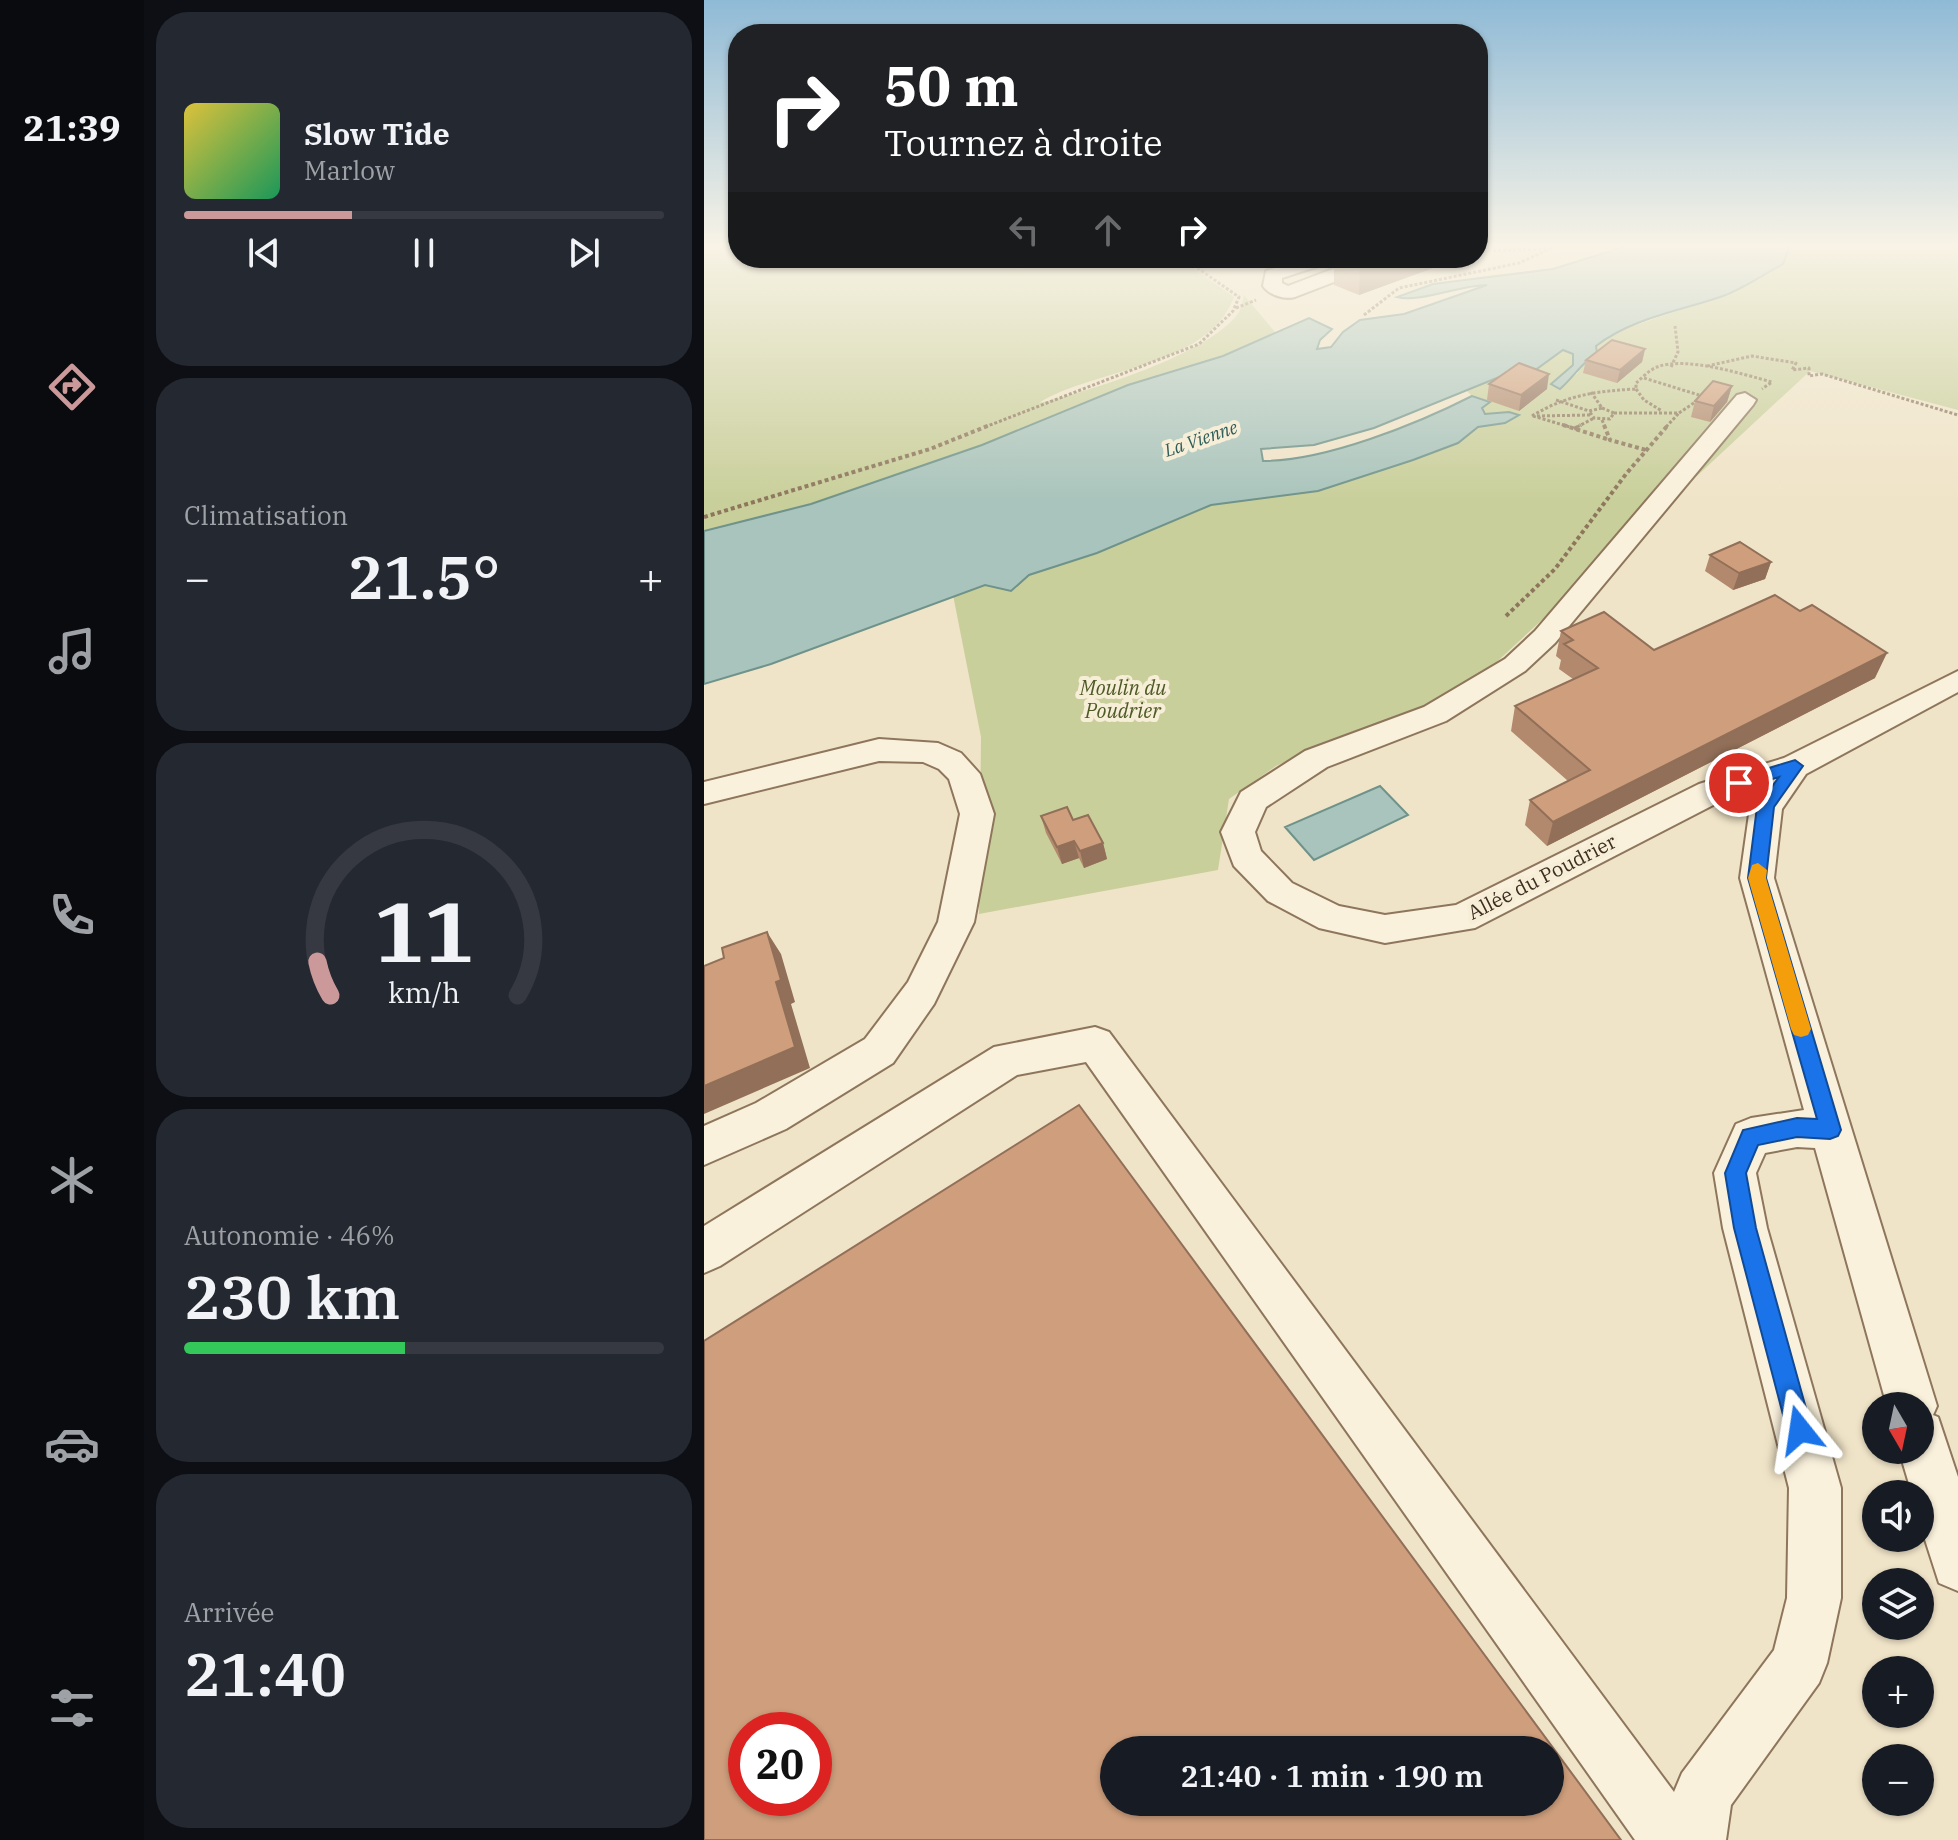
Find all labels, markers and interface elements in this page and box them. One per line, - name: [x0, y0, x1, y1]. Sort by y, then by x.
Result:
- text: 50 m: [884, 49, 1019, 121]
- icon: right: [752, 56, 856, 160]
- text: 21:39: [23, 104, 121, 151]
- text: Slow Tide: [304, 114, 450, 153]
- text: Tournez à droite: [884, 119, 1163, 166]
- text: Marlow: [304, 153, 395, 187]
- icon: left: [1002, 208, 1046, 252]
- icon: ahead: [1086, 208, 1130, 252]
- icon: right: [1170, 208, 1214, 252]
- icon: previous: [242, 231, 286, 275]
- icon: pause: [402, 231, 446, 275]
- icon: next: [562, 231, 606, 275]
- icon: directions: [44, 359, 100, 415]
- water label: La Vienne: [1160, 415, 1240, 462]
- text: Climatisation: [184, 498, 348, 532]
- text: 21.5°: [348, 537, 500, 616]
- text: −: [184, 549, 210, 606]
- text: +: [638, 549, 664, 606]
- icon: music: [44, 623, 100, 679]
- park label: Moulin du Poudrier: [1079, 674, 1167, 724]
- pin: [1705, 749, 1773, 817]
- icon: arrive: [1717, 761, 1761, 805]
- street label: Allée du Poudrier: [1463, 827, 1621, 926]
- text: 11: [374, 877, 474, 985]
- icon: phone: [44, 887, 100, 943]
- text: km/h: [388, 974, 460, 1011]
- icon: climate: [44, 1152, 100, 1208]
- text: Autonomie · 46%: [184, 1218, 395, 1252]
- text: 230 km: [184, 1257, 400, 1336]
- position arrow: [1758, 1388, 1842, 1472]
- north arrow: [1862, 1392, 1934, 1464]
- map controls: [1862, 1392, 1934, 1816]
- icon: car: [44, 1416, 100, 1472]
- button: sound: [1862, 1480, 1934, 1552]
- button: layers: [1862, 1568, 1934, 1640]
- text: Arrivée: [184, 1595, 275, 1629]
- text: 21:40: [184, 1634, 346, 1713]
- button: +: [1862, 1656, 1934, 1728]
- icon: filters: [44, 1680, 100, 1736]
- speed limit sign: 20: [728, 1712, 832, 1816]
- button: −: [1862, 1744, 1934, 1816]
- text: 21:40 · 1 min · 190 m: [1181, 1756, 1483, 1795]

